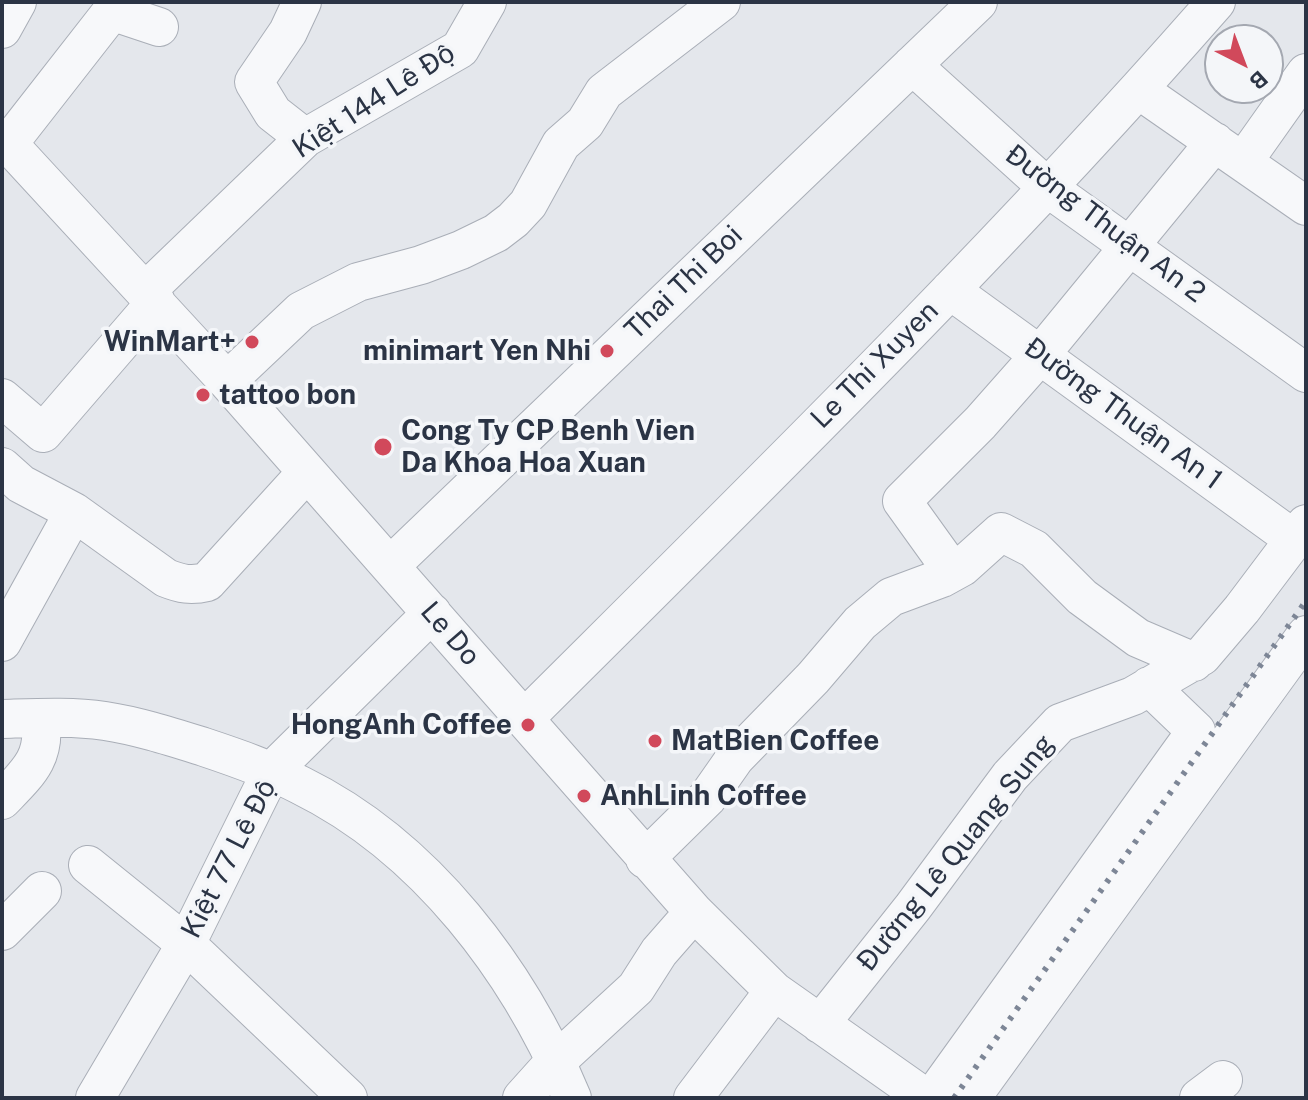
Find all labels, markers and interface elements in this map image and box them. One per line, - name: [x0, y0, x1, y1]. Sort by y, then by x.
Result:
- north arrow: [1204, 24, 1284, 104]
- street label: Kiệt 144 Lê Độ: [287, 36, 461, 166]
- text: B: [1244, 66, 1273, 95]
- street label: Đường Thuận An 2: [998, 138, 1212, 310]
- street label: Thai Thi Boi: [618, 219, 750, 347]
- street label: Le Thi Xuyen: [804, 294, 946, 436]
- place label: WinMart+: [104, 325, 236, 359]
- street label: Đường Thuận An 1: [1018, 331, 1228, 497]
- marker: WinMart+: [243, 333, 261, 351]
- place label: minimart Yen Nhi: [363, 334, 591, 368]
- marker: minimart Yen Nhi: [598, 342, 616, 360]
- place label: tattoo bon: [219, 378, 356, 412]
- marker: tattoo bon: [194, 386, 212, 404]
- place label: Cong Ty CP Benh Vien Da Khoa Hoa Xuan: [401, 414, 695, 480]
- marker: Cong Ty CP Benh Vien Da Khoa Hoa Xuan: [372, 436, 394, 458]
- street label: Le Do: [413, 595, 487, 673]
- place label: HongAnh Coffee: [291, 708, 512, 742]
- marker: HongAnh Coffee: [519, 716, 537, 734]
- place label: MatBien Coffee: [671, 724, 879, 758]
- street label: Đường Lê Quang Sung: [850, 728, 1062, 978]
- marker: MatBien Coffee: [646, 732, 664, 750]
- street label: Kiệt 77 Lê Độ: [175, 774, 283, 944]
- place label: AnhLinh Coffee: [600, 779, 807, 813]
- marker: AnhLinh Coffee: [575, 787, 593, 805]

